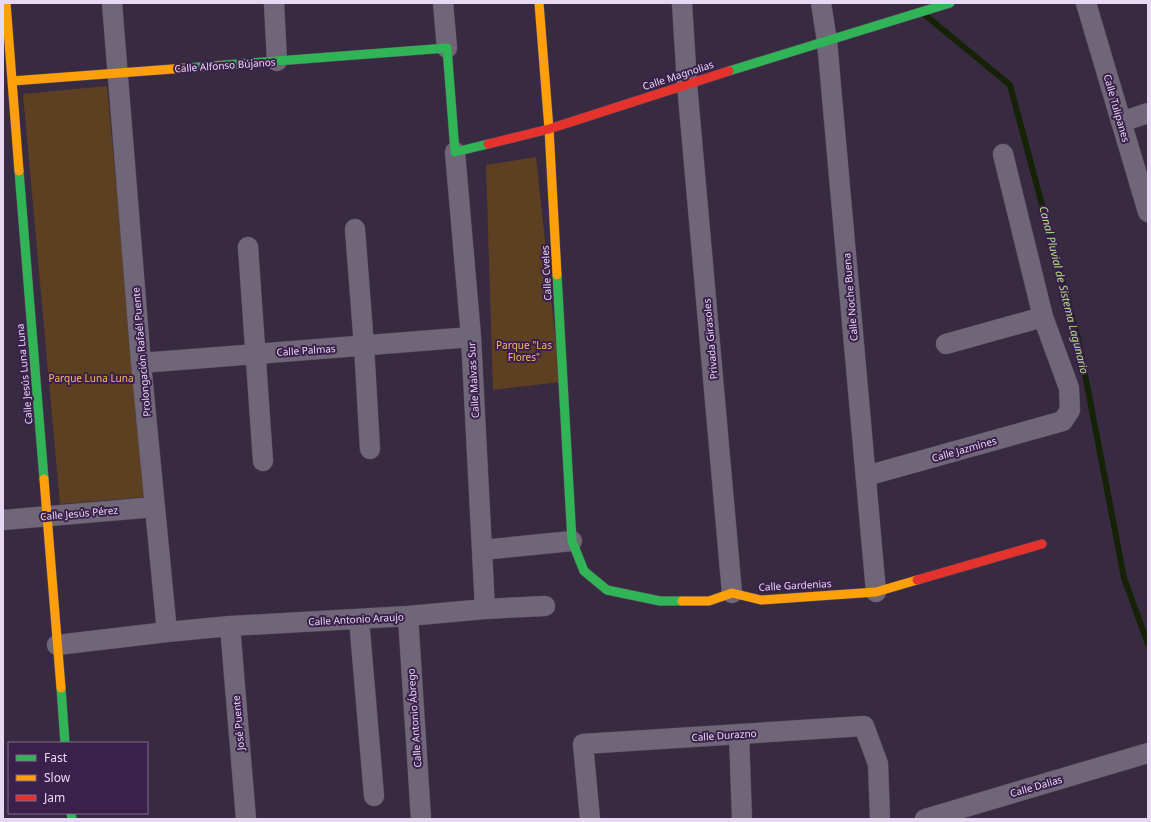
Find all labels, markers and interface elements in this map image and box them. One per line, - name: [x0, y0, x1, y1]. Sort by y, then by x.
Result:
- street label: Calle Alfonso Bújanos: [174, 54, 276, 76]
- street label: Calle Magnolias: [641, 57, 716, 93]
- street label: Calle Tulipanes: [1101, 72, 1133, 144]
- water label: Canal Pluvial de Sistema Lagunario: [1036, 204, 1093, 375]
- street label: Calle Cveles: [538, 245, 554, 301]
- street label: Calle Noche Buena: [839, 252, 861, 342]
- street label: Prolongación Rafaél Puente: [128, 286, 154, 417]
- street label: Privada Girasoles: [699, 298, 721, 380]
- street label: Calle Jesús Luna Luna: [13, 323, 35, 425]
- park label: Parque "Las Flores": [496, 338, 552, 364]
- street label: Calle Palmas: [276, 341, 336, 359]
- street label: Calle Malvas Sur: [464, 341, 482, 419]
- park label: Parque Luna Luna: [48, 371, 134, 385]
- street label: Calle Jazmines: [930, 433, 998, 465]
- street label: Calle Jesús Pérez: [40, 503, 119, 523]
- street label: Calle Gardenias: [758, 576, 832, 594]
- street label: Calle Antonio Araujo: [308, 610, 404, 628]
- street label: Calle Antonio Ábrego: [404, 668, 424, 768]
- street label: José Puente: [229, 695, 247, 752]
- street label: Calle Durazno: [691, 726, 757, 744]
- legend: [8, 742, 148, 814]
- text: Fast: [44, 749, 68, 766]
- text: Slow: [44, 769, 71, 786]
- street label: Calle Dalias: [1008, 772, 1064, 800]
- text: Jam: [43, 789, 65, 806]

